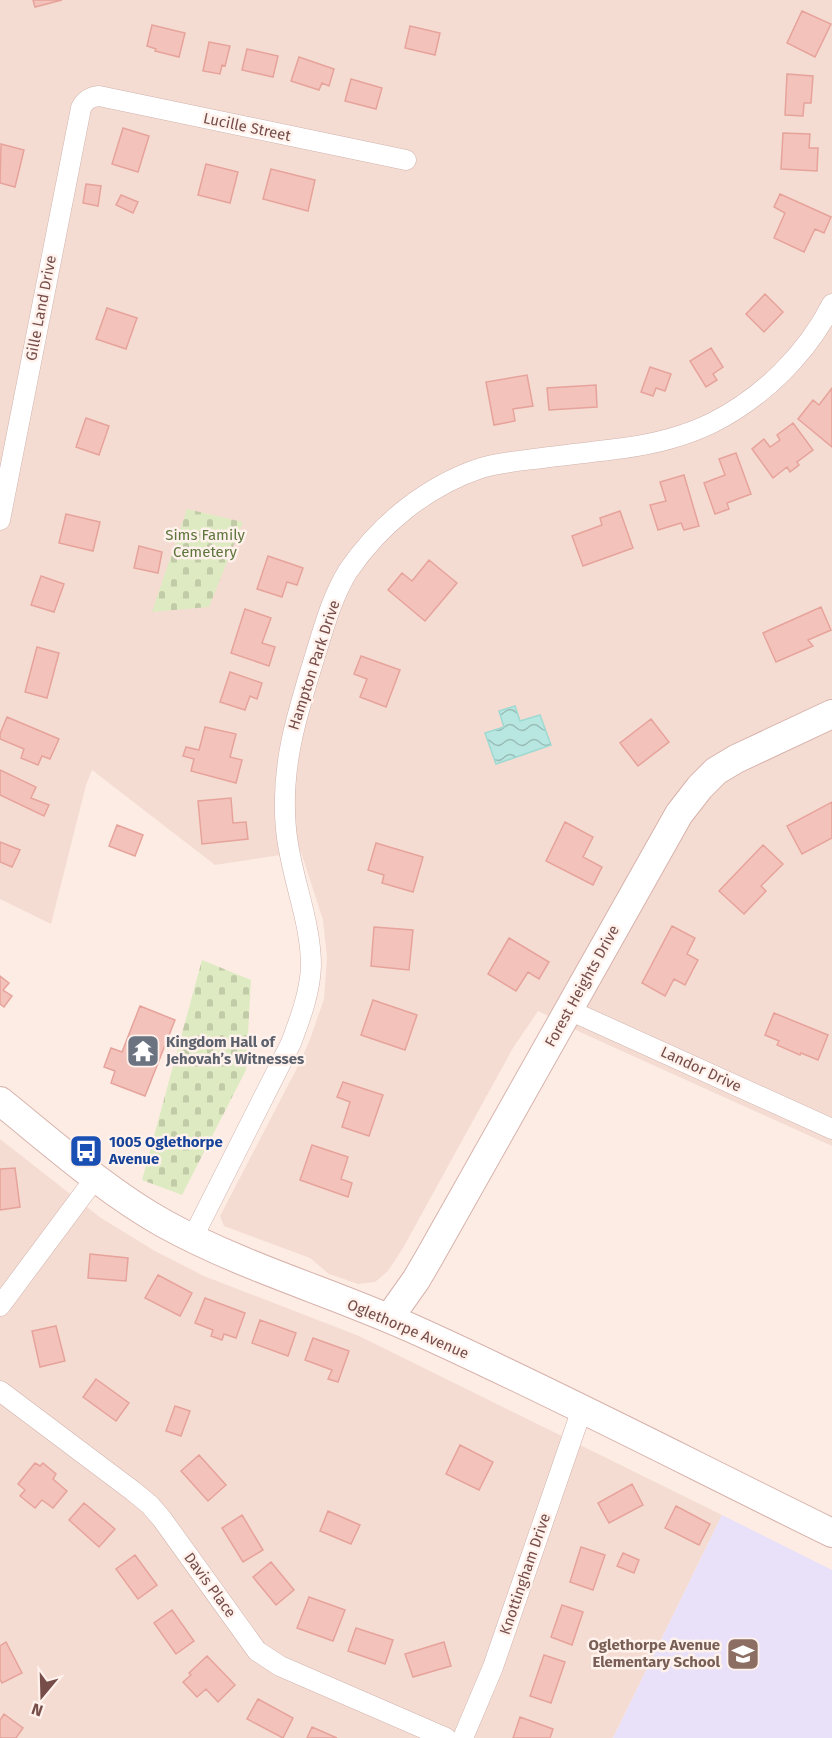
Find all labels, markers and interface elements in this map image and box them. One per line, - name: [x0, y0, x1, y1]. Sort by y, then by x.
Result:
- street label: Lucille Street: [202, 109, 293, 145]
- street label: Gille Land Drive: [22, 254, 60, 362]
- park label: Sims Family Cemetery: [165, 526, 245, 561]
- street label: Hampton Park Drive: [285, 598, 343, 732]
- street label: Forest Heights Drive: [541, 922, 623, 1050]
- temple icon: Kingdom Hall of Jehovah’s Witnesses: [125, 1033, 161, 1069]
- place label: Kingdom Hall of Jehovah’s Witnesses: [165, 1033, 304, 1068]
- street label: Landor Drive: [658, 1042, 744, 1096]
- bus stop icon: 1005 Oglethorpe Avenue: [68, 1133, 104, 1169]
- place label: 1005 Oglethorpe Avenue: [108, 1133, 223, 1168]
- street label: Oglethorpe Avenue: [345, 1295, 471, 1363]
- street label: Knottingham Drive: [496, 1511, 554, 1637]
- street label: Davis Place: [180, 1549, 240, 1621]
- place label: Oglethorpe Avenue Elementary School: [588, 1636, 721, 1671]
- school or university icon: Oglethorpe Avenue Elementary School: [725, 1636, 761, 1672]
- north arrow: [12, 1666, 72, 1726]
- text: N: [29, 1699, 45, 1720]

